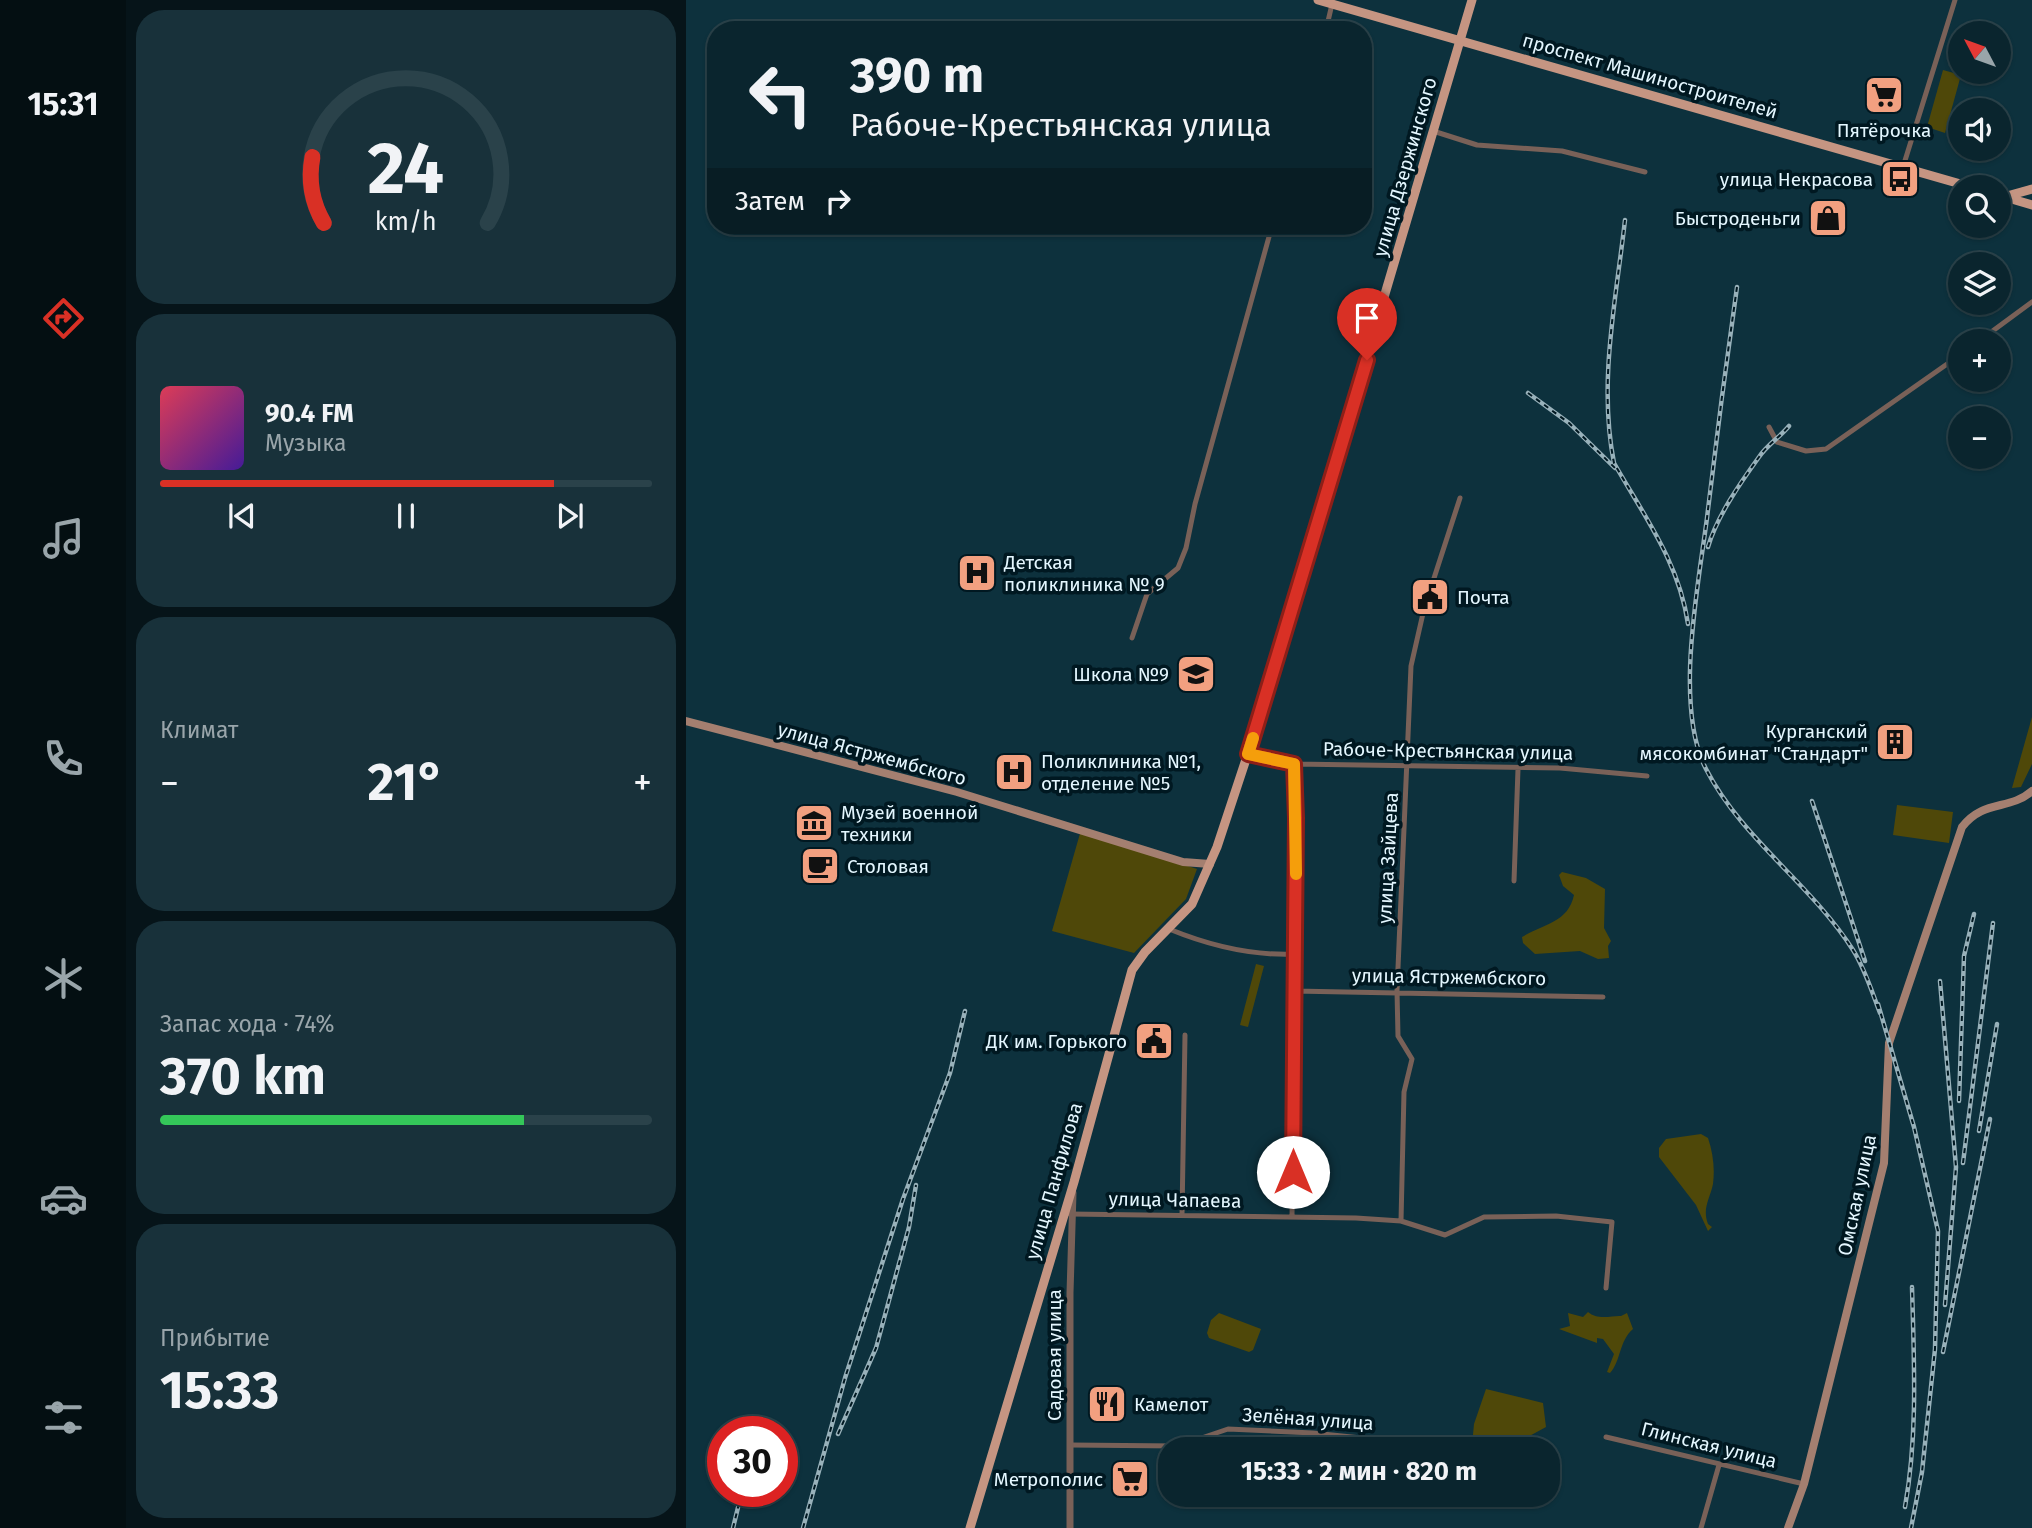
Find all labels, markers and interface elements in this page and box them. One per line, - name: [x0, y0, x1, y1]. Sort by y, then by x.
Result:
- north arrow: [1948, 21, 2011, 84]
- map controls: [1948, 21, 2011, 469]
- street label: проспект Машиностроителей: [1520, 29, 1780, 123]
- text: 390 m: [850, 46, 984, 105]
- icon: left: [735, 49, 826, 140]
- supermarket icon: Пятёрочка: [1863, 74, 1905, 116]
- street label: улица Дзержинского: [1368, 75, 1442, 259]
- text: 15:31: [28, 85, 98, 123]
- button: sound: [1948, 98, 2011, 161]
- text: Рабоче-Крестьянская улица: [850, 106, 1272, 144]
- place label: Пятёрочка: [1837, 119, 1931, 142]
- text: 24: [368, 125, 444, 212]
- bus stop icon: улица Некрасова: [1879, 158, 1921, 200]
- place label: улица Некрасова: [1720, 168, 1873, 191]
- button: search: [1948, 175, 2011, 238]
- icon: right: [819, 182, 857, 220]
- text: Затем: [735, 186, 805, 217]
- shop icon: Быстроденьги: [1807, 197, 1849, 239]
- text: km/h: [375, 207, 437, 237]
- place label: Быстроденьги: [1675, 207, 1801, 230]
- button: layers: [1948, 252, 2011, 315]
- pin: [1337, 288, 1397, 360]
- icon: directions: [39, 294, 88, 343]
- icon: arrive: [1348, 299, 1386, 337]
- button: +: [1948, 329, 2011, 392]
- text: 90.4 FM: [265, 398, 354, 429]
- button: −: [1948, 406, 2011, 469]
- text: Музыка: [265, 429, 346, 457]
- icon: previous: [223, 497, 261, 535]
- icon: pause: [387, 497, 425, 535]
- icon: next: [551, 497, 589, 535]
- icon: music: [39, 514, 88, 563]
- place label: Детская поликлиника № 9: [1003, 551, 1165, 596]
- hospital icon: Детская поликлиника № 9: [956, 552, 998, 594]
- public building icon: Почта: [1409, 576, 1451, 618]
- place label: Почта: [1457, 586, 1510, 609]
- school or university icon: Школа №9: [1175, 653, 1217, 695]
- place label: Школа №9: [1073, 663, 1169, 686]
- text: Климат: [160, 716, 238, 744]
- street label: улица Ястржембского: [775, 718, 969, 790]
- place label: Курганский мясокомбинат "Стандарт": [1639, 720, 1868, 765]
- building icon: Курганский мясокомбинат "Стандарт": [1874, 721, 1916, 763]
- icon: phone: [39, 734, 88, 783]
- street label: Рабоче-Крестьянская улица: [1323, 737, 1573, 765]
- place label: Поликлиника №1, отделение №5: [1041, 750, 1201, 795]
- text: 21°: [368, 751, 445, 814]
- hospital icon: Поликлиника №1, отделение №5: [993, 751, 1035, 793]
- text: −: [160, 760, 179, 806]
- text: +: [633, 760, 652, 806]
- street label: улица Зайцева: [1373, 792, 1403, 924]
- place label: Музей военной техники: [841, 801, 978, 846]
- museum icon: Музей военной техники: [793, 802, 835, 844]
- cafe icon: Столовая: [799, 845, 841, 887]
- place label: Столовая: [847, 855, 929, 878]
- icon: climate: [39, 954, 88, 1003]
- street label: улица Ястржембского: [1352, 964, 1546, 990]
- text: Запас хода · 74%: [160, 1010, 334, 1038]
- public building icon: ДК им. Горького: [1133, 1020, 1175, 1062]
- place label: ДК им. Горького: [985, 1030, 1127, 1053]
- text: 370 km: [160, 1045, 326, 1108]
- street label: улица Панфилова: [1021, 1100, 1087, 1262]
- street label: Омская улица: [1833, 1132, 1881, 1258]
- position arrow: [1256, 1135, 1330, 1209]
- icon: car: [39, 1174, 88, 1223]
- street label: улица Чапаева: [1108, 1187, 1242, 1213]
- street label: Садовая улица: [1043, 1289, 1066, 1421]
- text: Прибытие: [160, 1324, 270, 1352]
- text: 15:33: [160, 1359, 279, 1422]
- restaurant icon: Камелот: [1086, 1383, 1128, 1425]
- icon: filters: [39, 1393, 88, 1442]
- place label: Камелот: [1134, 1393, 1209, 1416]
- street label: Зелёная улица: [1242, 1403, 1374, 1435]
- speed limit sign: 30: [707, 1416, 798, 1507]
- street label: Глинская улица: [1639, 1417, 1779, 1473]
- text: 15:33 · 2 мин · 820 m: [1241, 1456, 1477, 1487]
- supermarket icon: Метрополис: [1109, 1458, 1151, 1500]
- place label: Метрополис: [994, 1468, 1103, 1491]

